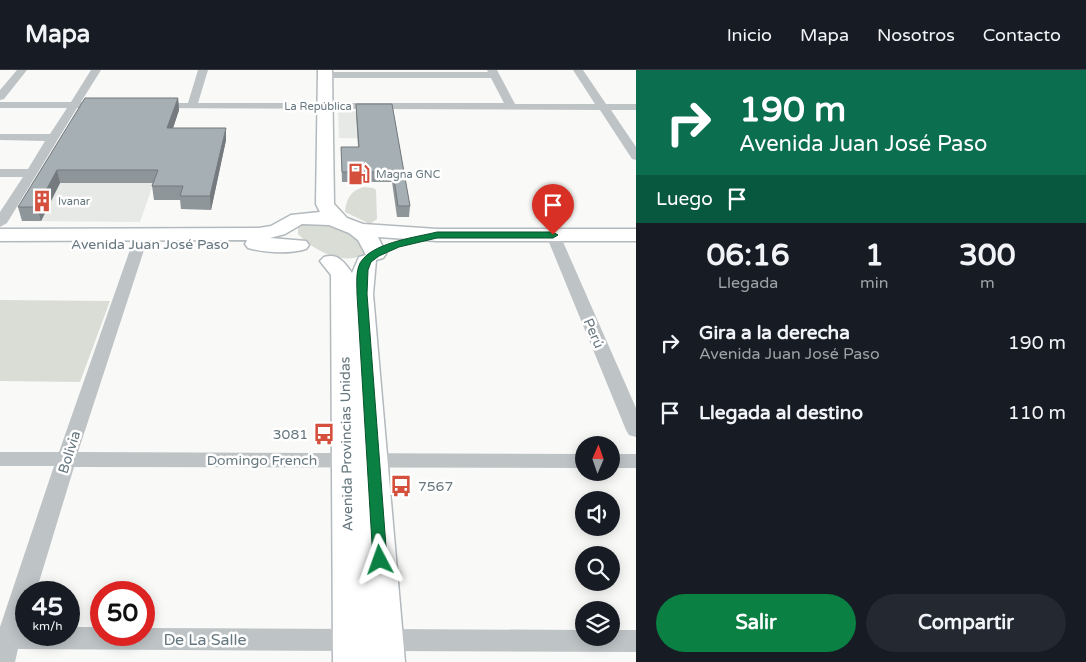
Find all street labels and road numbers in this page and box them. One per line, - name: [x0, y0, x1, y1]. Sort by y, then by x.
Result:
- street label: La República: [284, 100, 352, 113]
- street label: Avenida Juan José Paso: [71, 236, 229, 253]
- street label: Perú: [580, 316, 607, 351]
- street label: Avenida Provincias Unidas: [336, 356, 357, 532]
- street label: Bolivia: [55, 429, 84, 476]
- street label: Domingo French: [207, 452, 317, 469]
- street label: De La Salle: [163, 630, 247, 650]

